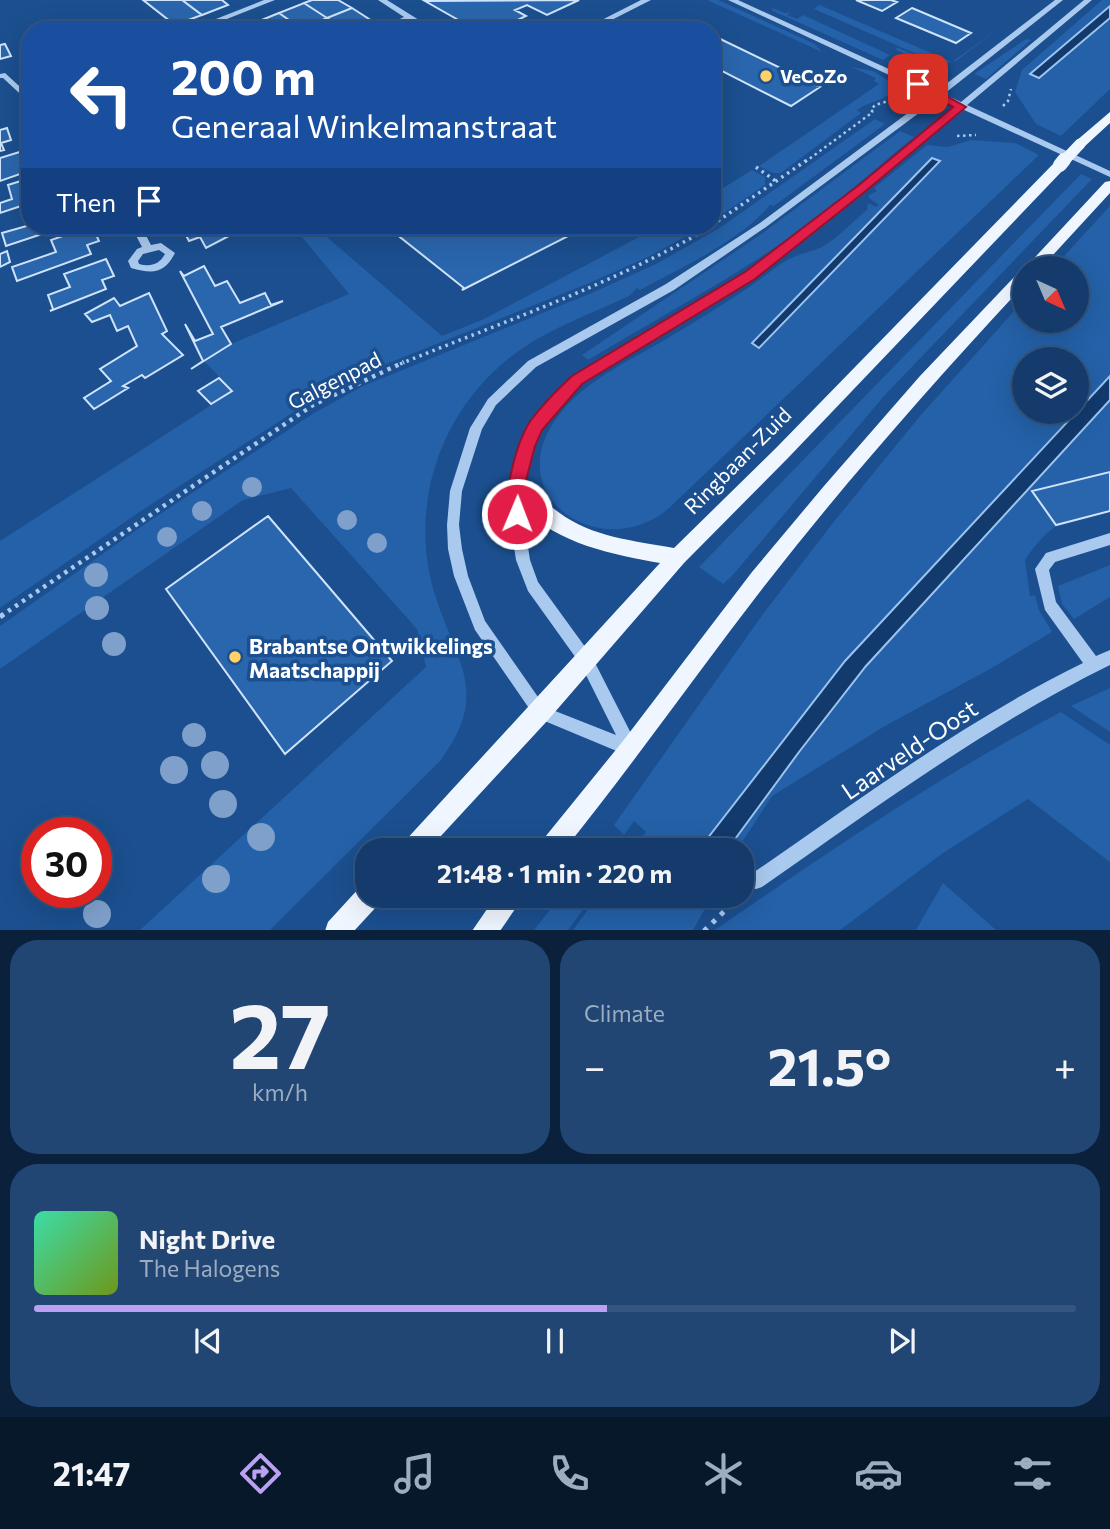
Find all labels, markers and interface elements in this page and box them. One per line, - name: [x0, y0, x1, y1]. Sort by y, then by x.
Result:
- text: 200 m: [171, 45, 316, 105]
- icon: left: [56, 49, 147, 140]
- pin: [888, 54, 948, 114]
- place label: VeCoZo: [780, 65, 847, 87]
- icon: arrive: [899, 65, 937, 103]
- marker: VeCoZo: [758, 68, 774, 84]
- text: Generaal Winkelmanstraat: [171, 105, 557, 145]
- icon: arrive: [130, 182, 168, 220]
- text: Then: [56, 186, 116, 217]
- north arrow: [1012, 256, 1088, 332]
- map controls: [1012, 256, 1089, 424]
- street label: Galgenpad: [283, 346, 385, 414]
- button: layers: [1012, 347, 1089, 424]
- street label: Ringbaan-Zuid: [678, 401, 796, 519]
- position arrow: [480, 477, 554, 551]
- place label: Brabantse Ontwikkelings Maatschappij: [249, 633, 493, 682]
- marker: Brabantse Ontwikkelings Maatschappij: [227, 649, 243, 665]
- street label: Laarveld-Oost: [836, 693, 983, 805]
- speed limit sign: 30: [21, 817, 112, 908]
- text: 21:48 · 1 min · 220 m: [437, 857, 672, 888]
- text: 27: [229, 976, 331, 1088]
- text: Climate: [584, 999, 665, 1027]
- text: 21.5°: [768, 1033, 891, 1097]
- text: −: [584, 1042, 606, 1089]
- text: +: [1054, 1042, 1076, 1089]
- text: km/h: [252, 1078, 308, 1106]
- text: Night Drive: [139, 1223, 275, 1254]
- text: The Halogens: [139, 1254, 280, 1282]
- icon: previous: [189, 1322, 227, 1360]
- icon: pause: [536, 1322, 574, 1360]
- icon: next: [883, 1322, 921, 1360]
- icon: directions: [236, 1449, 285, 1498]
- icon: music: [390, 1449, 439, 1498]
- icon: phone: [545, 1449, 594, 1498]
- icon: climate: [699, 1449, 748, 1498]
- icon: car: [854, 1449, 903, 1498]
- icon: filters: [1008, 1449, 1057, 1498]
- text: 21:47: [53, 1453, 130, 1493]

